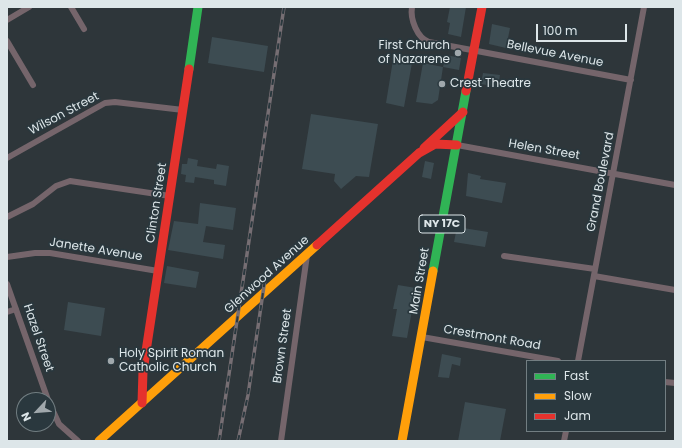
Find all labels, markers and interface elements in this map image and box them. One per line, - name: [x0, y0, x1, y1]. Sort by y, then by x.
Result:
- scale bar: [538, 16, 629, 42]
- text: 100 m: [543, 22, 577, 39]
- street label: Bellevue Avenue: [505, 38, 605, 70]
- place label: First Church of Nazarene: [378, 39, 450, 67]
- marker: First Church of Nazarene: [453, 48, 463, 58]
- place label: Crest Theatre: [450, 77, 531, 91]
- marker: Crest Theatre: [437, 79, 447, 89]
- street label: Wilson Street: [26, 89, 102, 139]
- street label: Grand Boulevard: [584, 131, 618, 233]
- street label: Helen Street: [507, 137, 581, 163]
- street label: Clinton Street: [144, 162, 170, 244]
- road number: NY 17C: [419, 215, 465, 233]
- street label: Glenwood Avenue: [222, 233, 312, 317]
- street label: Janette Avenue: [48, 236, 144, 264]
- street label: Main Street: [407, 247, 433, 315]
- street label: Hazel Street: [20, 302, 56, 374]
- street label: Brown Street: [271, 308, 295, 384]
- street label: Crestmont Road: [442, 322, 542, 354]
- place label: Holy Spirit Roman Catholic Church: [119, 347, 224, 375]
- marker: Holy Spirit Roman Catholic Church: [106, 356, 116, 366]
- legend: [526, 360, 666, 432]
- text: Fast: [564, 367, 589, 384]
- text: Slow: [564, 387, 592, 404]
- north arrow: [16, 392, 56, 432]
- text: Jam: [564, 407, 591, 424]
- text: N: [17, 410, 35, 424]

